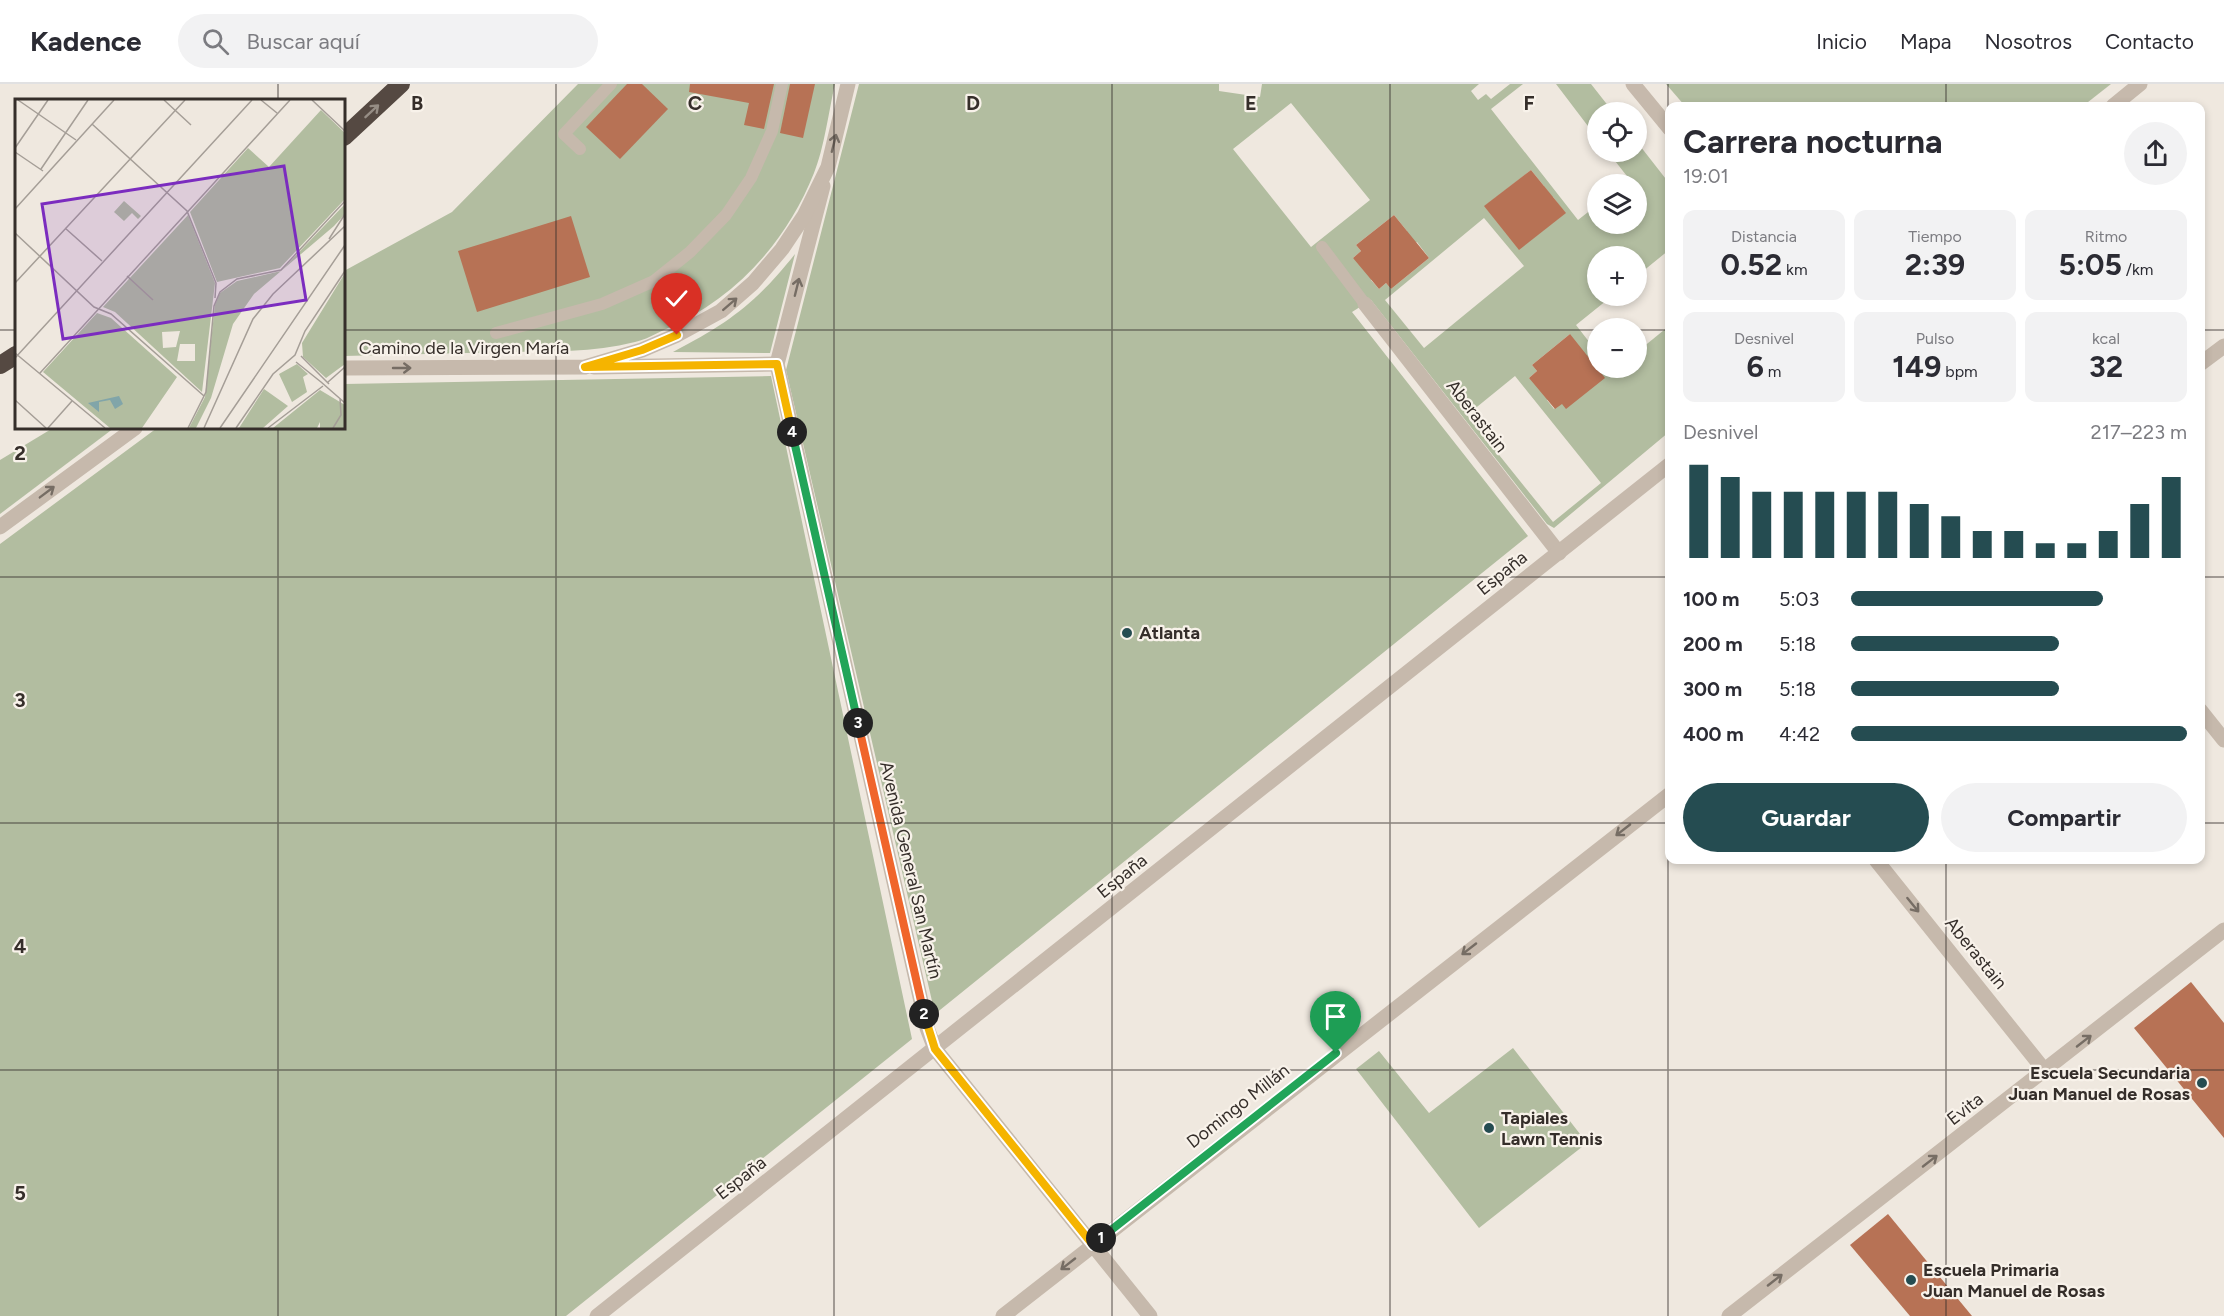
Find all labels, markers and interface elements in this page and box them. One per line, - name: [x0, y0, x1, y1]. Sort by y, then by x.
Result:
- search box: [178, 14, 598, 68]
- text: Kadence: [30, 24, 142, 58]
- icon: search: [199, 25, 232, 58]
- text: Buscar aquí: [247, 28, 360, 55]
- text: Inicio: [1816, 29, 1867, 54]
- text: Mapa: [1900, 29, 1952, 54]
- text: Nosotros: [1985, 29, 2072, 54]
- text: Contacto: [2105, 29, 2194, 54]
- text: B: [411, 91, 423, 115]
- text: C: [688, 91, 702, 115]
- text: D: [966, 91, 980, 115]
- text: E: [1245, 91, 1257, 115]
- text: F: [1523, 91, 1535, 115]
- inset map: [15, 99, 345, 429]
- map controls: [1587, 102, 1647, 378]
- button: locate: [1587, 102, 1647, 162]
- one-way arrow: [364, 104, 379, 118]
- text: Carrera nocturna: [1683, 122, 1943, 161]
- button: share: [2124, 122, 2187, 185]
- one-way arrow: [828, 134, 840, 153]
- text: 19:01: [1683, 164, 1729, 188]
- button: layers: [1587, 174, 1647, 234]
- text: Distancia: [1731, 227, 1797, 246]
- text: Tiempo: [1908, 227, 1962, 246]
- text: Ritmo: [2085, 227, 2127, 246]
- button: +: [1587, 246, 1647, 306]
- text: 0.52: [1720, 246, 1782, 283]
- text: 2:39: [1905, 246, 1965, 283]
- text: 5:05: [2059, 246, 2122, 283]
- text: km: [1782, 260, 1808, 279]
- text: /km: [2122, 260, 2153, 279]
- pin: [651, 273, 702, 335]
- one-way arrow: [792, 278, 803, 297]
- icon: check: [660, 282, 693, 315]
- one-way arrow: [722, 297, 738, 310]
- button: −: [1587, 318, 1647, 378]
- text: Desnivel: [1734, 329, 1794, 348]
- text: Pulso: [1916, 329, 1954, 348]
- text: kcal: [2092, 329, 2120, 348]
- street label: Camino de la Virgen María: [359, 337, 569, 359]
- text: 6: [1747, 348, 1764, 385]
- text: 149: [1892, 348, 1941, 385]
- text: 32: [2089, 348, 2123, 385]
- one-way arrow: [391, 362, 411, 374]
- text: m: [1764, 362, 1781, 381]
- text: bpm: [1941, 362, 1978, 381]
- street label: Aberastain: [1442, 375, 1512, 457]
- pin: 4: [777, 417, 807, 447]
- text: Desnivel: [1683, 420, 1758, 444]
- text: 217–223 m: [2091, 420, 2187, 444]
- text: 4: [787, 422, 797, 441]
- text: 2: [14, 441, 26, 465]
- one-way arrow: [39, 486, 55, 499]
- street label: España: [1473, 546, 1531, 600]
- text: 100 m: [1683, 587, 1740, 611]
- text: 5:03: [1779, 587, 1819, 611]
- place label: Atlanta: [1139, 622, 1200, 644]
- marker: Atlanta: [1120, 626, 1134, 640]
- text: 200 m: [1683, 632, 1743, 656]
- text: 5:18: [1779, 632, 1816, 656]
- text: 300 m: [1683, 677, 1742, 701]
- text: 5:18: [1779, 677, 1816, 701]
- text: 3: [14, 688, 26, 712]
- pin: 3: [843, 708, 873, 738]
- text: 3: [854, 713, 862, 732]
- text: 400 m: [1683, 722, 1744, 746]
- text: 4:42: [1779, 722, 1820, 746]
- street label: Avenida General San Martín: [875, 759, 947, 981]
- button: Guardar: [1683, 783, 1929, 852]
- button: Compartir: [1941, 783, 2187, 852]
- one-way arrow: [1616, 823, 1632, 836]
- street label: España: [1093, 849, 1151, 903]
- one-way arrow: [1906, 897, 1919, 913]
- street label: Aberastain: [1940, 913, 2012, 993]
- text: 4: [14, 934, 27, 958]
- one-way arrow: [1462, 943, 1478, 956]
- pin: [1310, 991, 1361, 1053]
- pin: 2: [909, 999, 939, 1029]
- icon: arrive: [1319, 1000, 1352, 1033]
- text: 2: [919, 1004, 929, 1023]
- one-way arrow: [2075, 1035, 2091, 1048]
- street label: Domingo Millán: [1182, 1059, 1294, 1153]
- place label: Escuela Secundaria Juan Manuel de Rosas: [2008, 1062, 2191, 1105]
- marker: Escuela Secundaria Juan Manuel de Rosas: [2195, 1076, 2209, 1090]
- street label: Evita: [1942, 1088, 1988, 1130]
- place label: Tapiales Lawn Tennis: [1501, 1107, 1603, 1150]
- marker: Tapiales Lawn Tennis: [1482, 1121, 1496, 1135]
- street label: España: [711, 1151, 771, 1205]
- one-way arrow: [1921, 1154, 1937, 1167]
- text: 5: [14, 1181, 26, 1205]
- pin: 1: [1086, 1223, 1116, 1253]
- text: 1: [1098, 1228, 1104, 1247]
- one-way arrow: [1061, 1258, 1077, 1271]
- place label: Escuela Primaria Juan Manuel de Rosas: [1923, 1259, 2105, 1302]
- marker: Escuela Primaria Juan Manuel de Rosas: [1904, 1273, 1918, 1287]
- one-way arrow: [1767, 1274, 1783, 1287]

